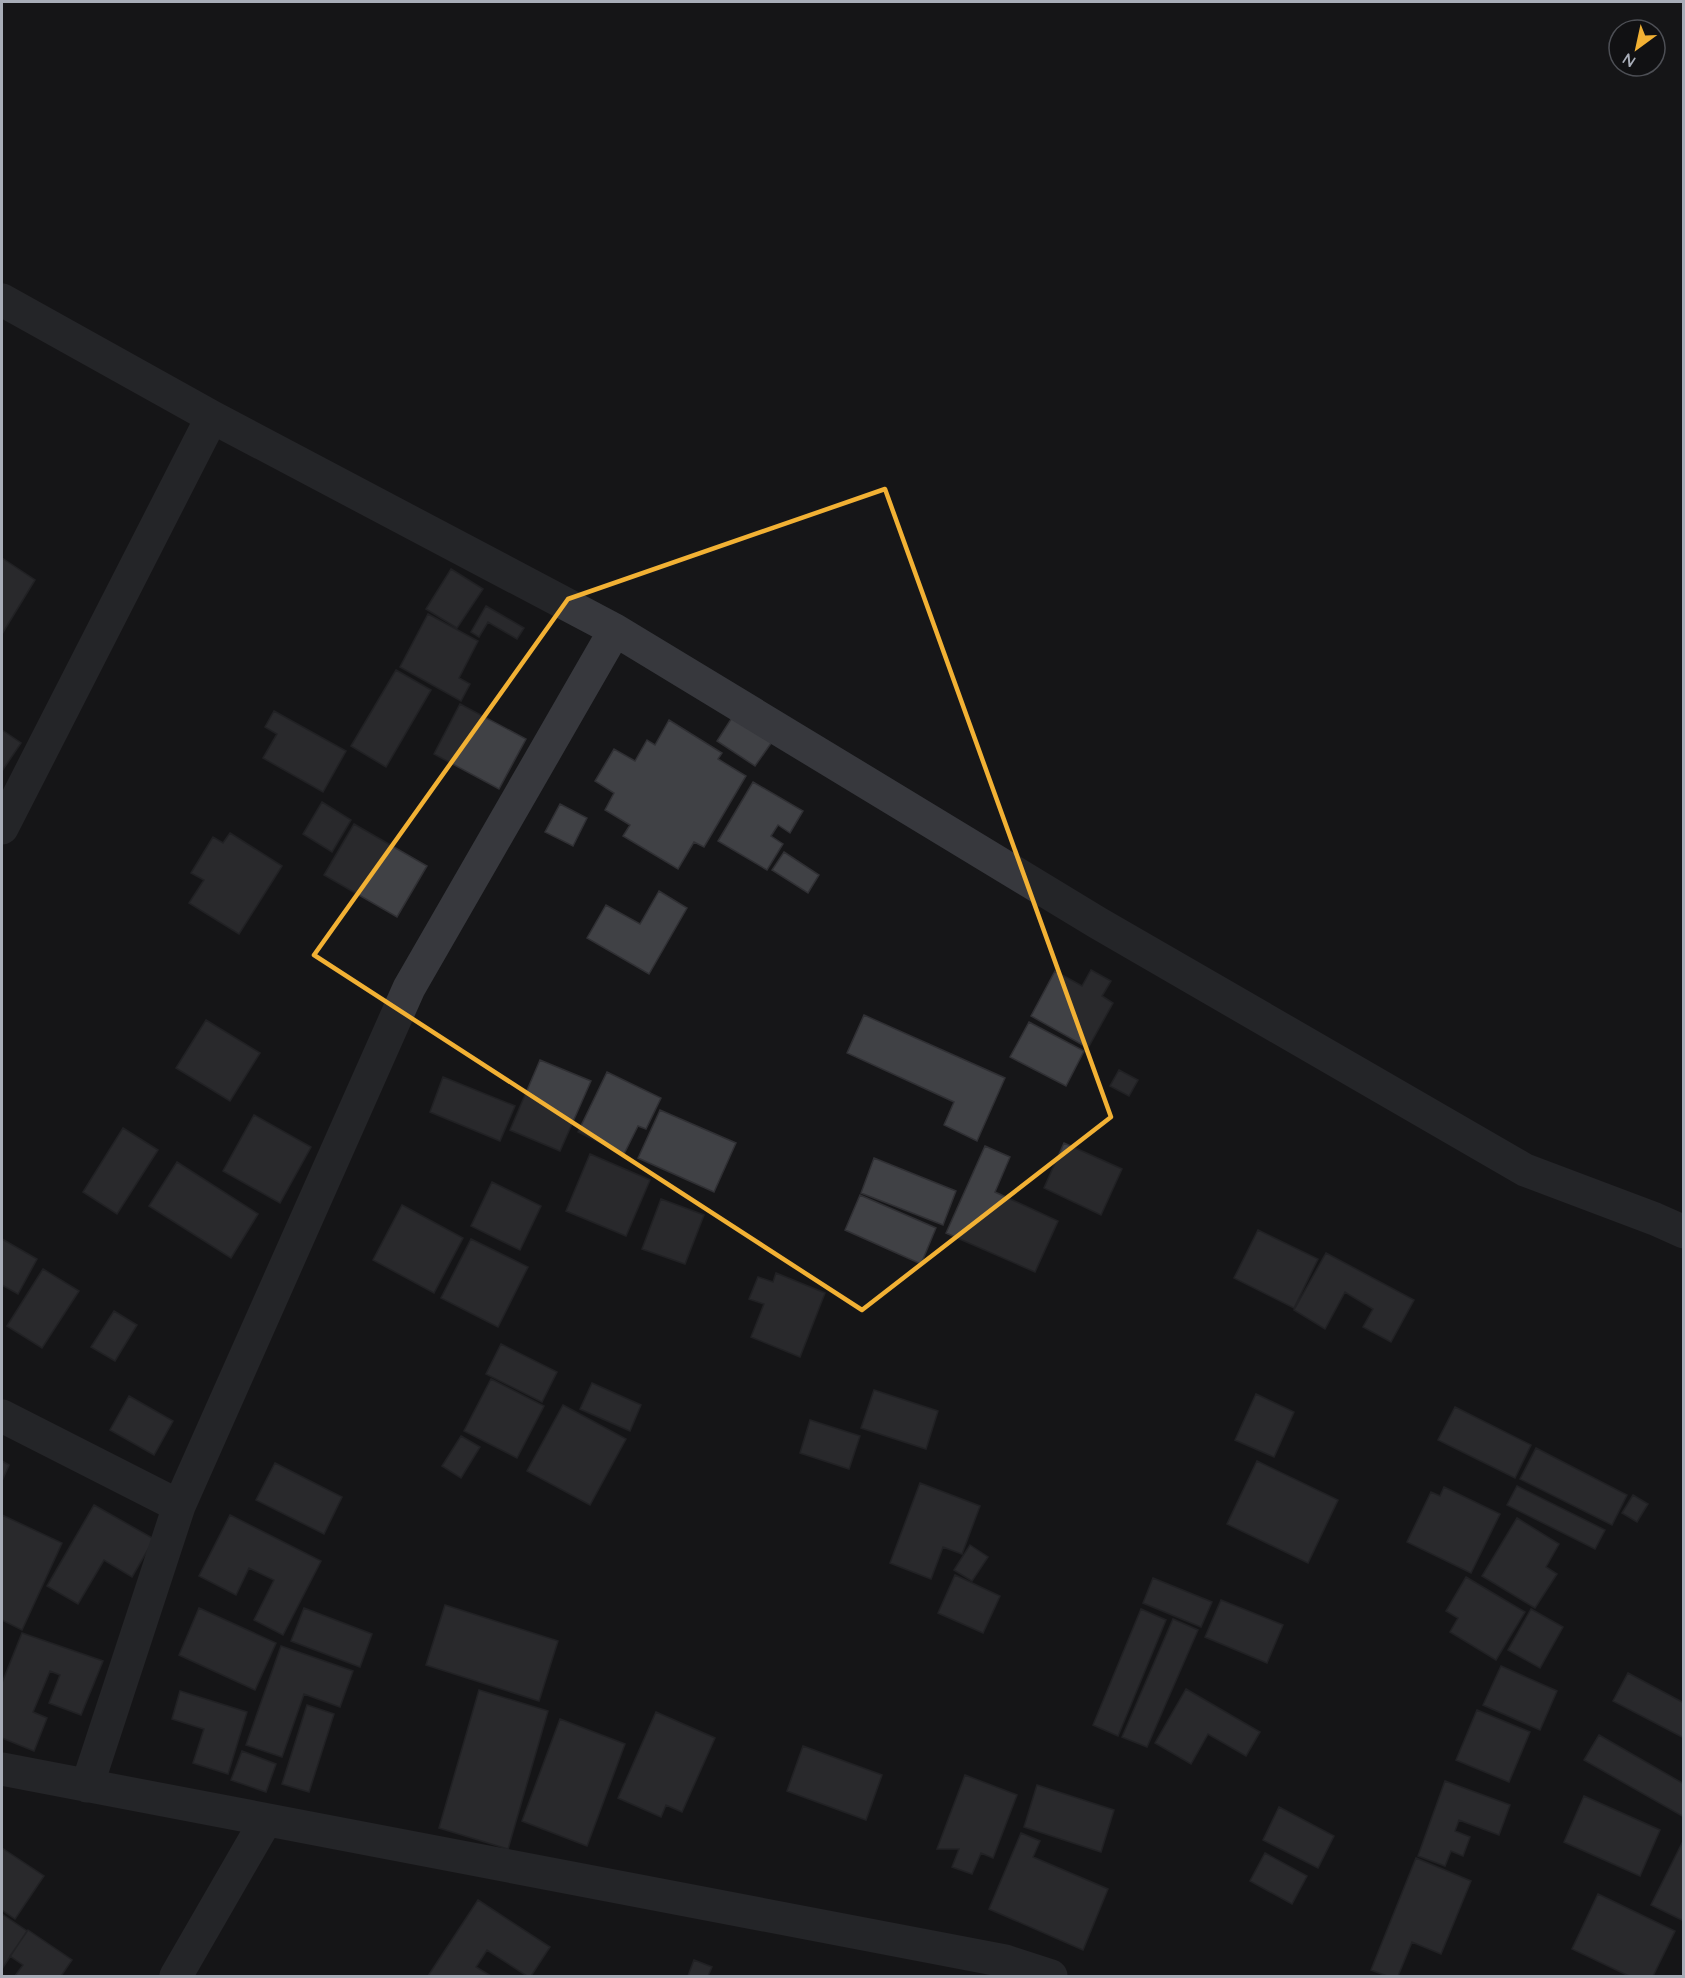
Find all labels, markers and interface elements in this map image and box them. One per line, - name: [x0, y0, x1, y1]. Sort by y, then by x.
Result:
- north arrow: [1607, 18, 1667, 78]
- text: N: [1618, 49, 1639, 72]

